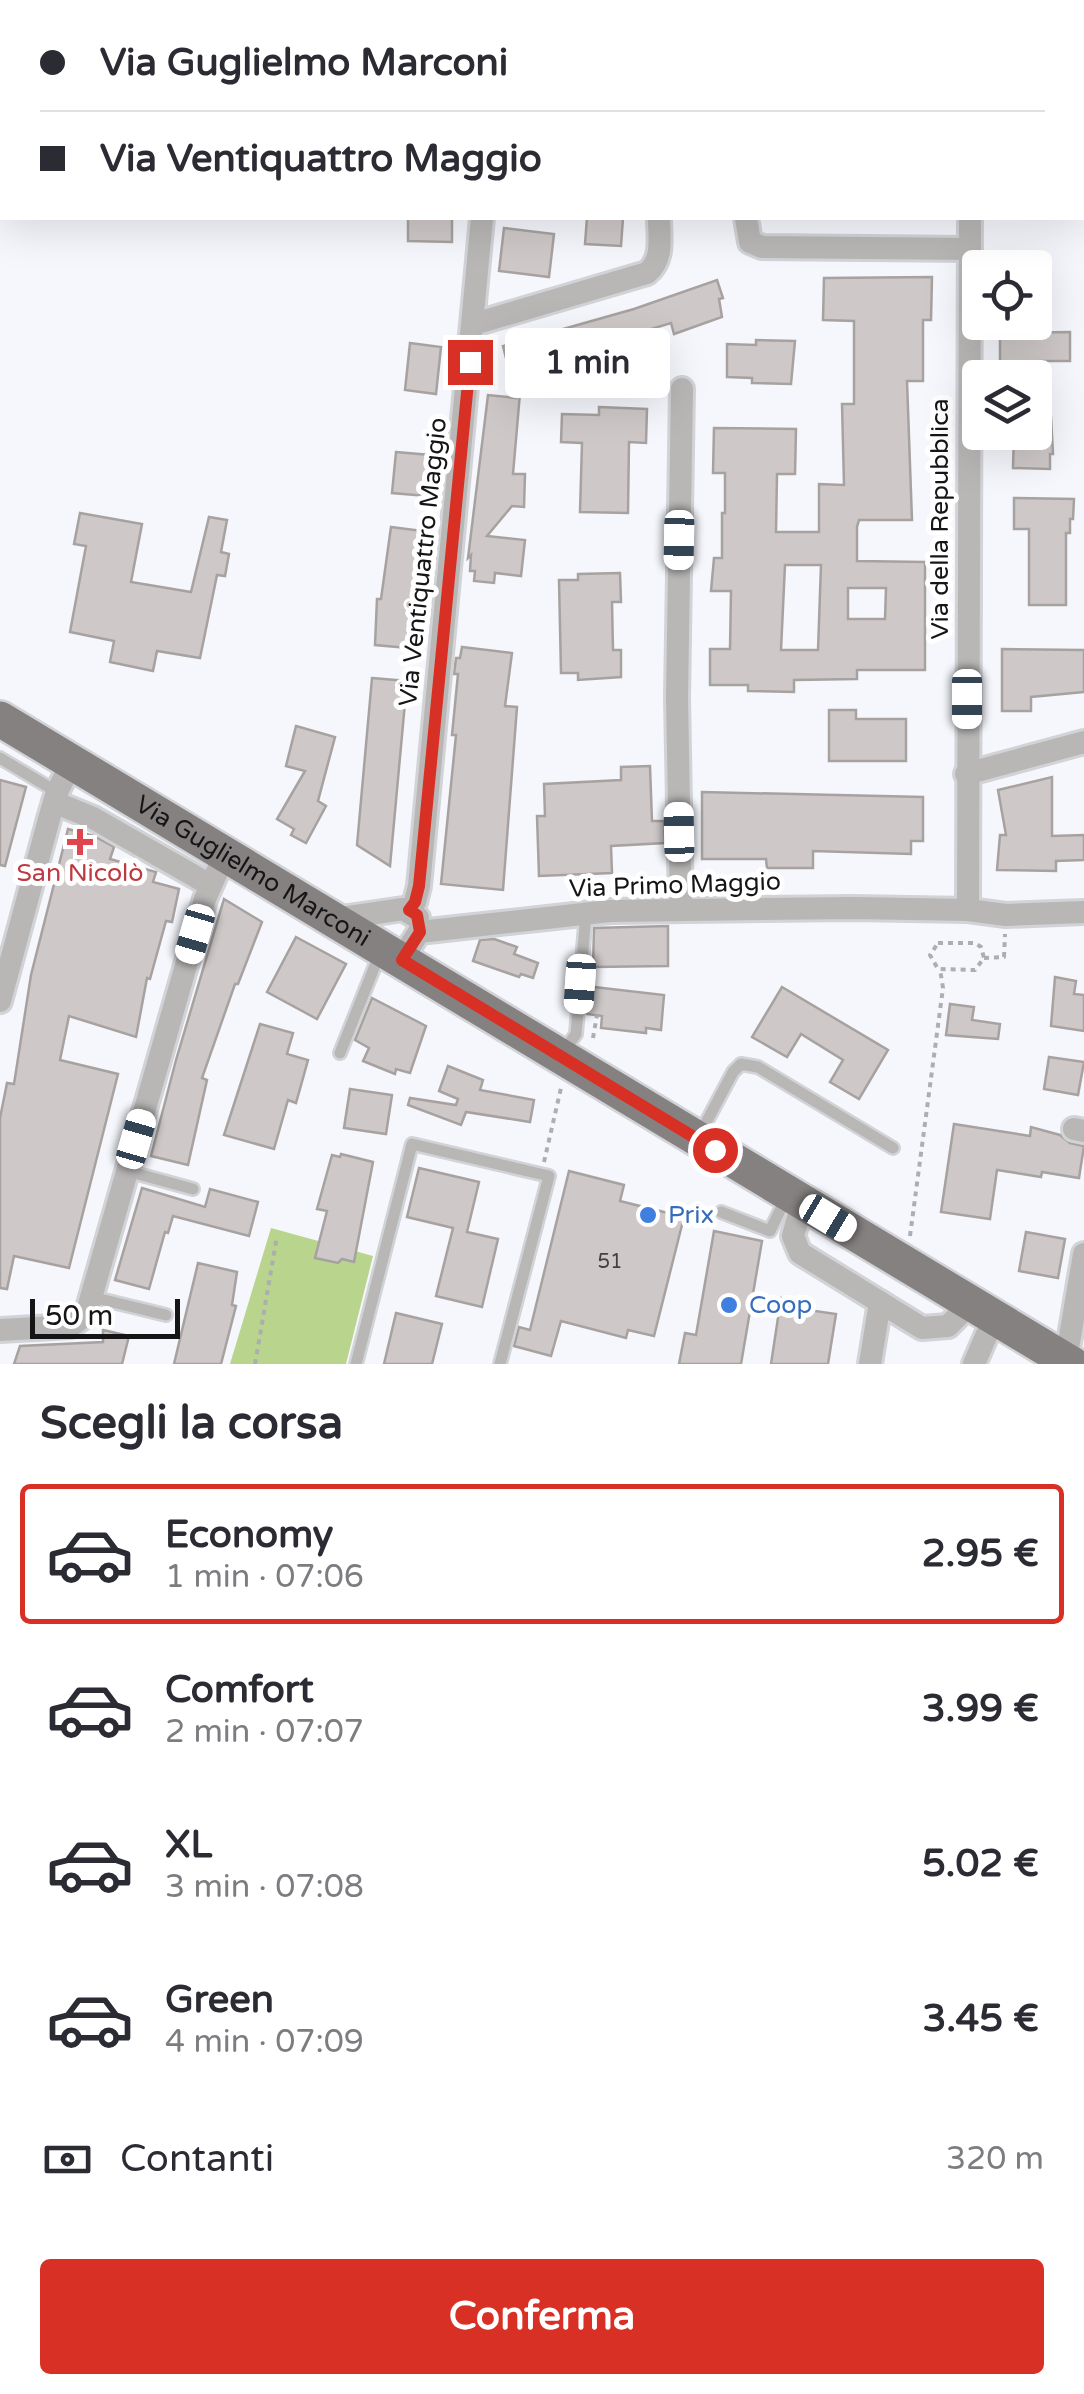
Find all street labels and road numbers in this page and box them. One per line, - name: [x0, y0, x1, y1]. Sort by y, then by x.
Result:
- street label: Via della Repubblica: [925, 398, 955, 640]
- street label: Via Ventiquattro Maggio: [393, 416, 453, 708]
- street label: Via Guglielmo Marconi: [130, 789, 376, 953]
- street label: Via Primo Maggio: [568, 866, 782, 904]

